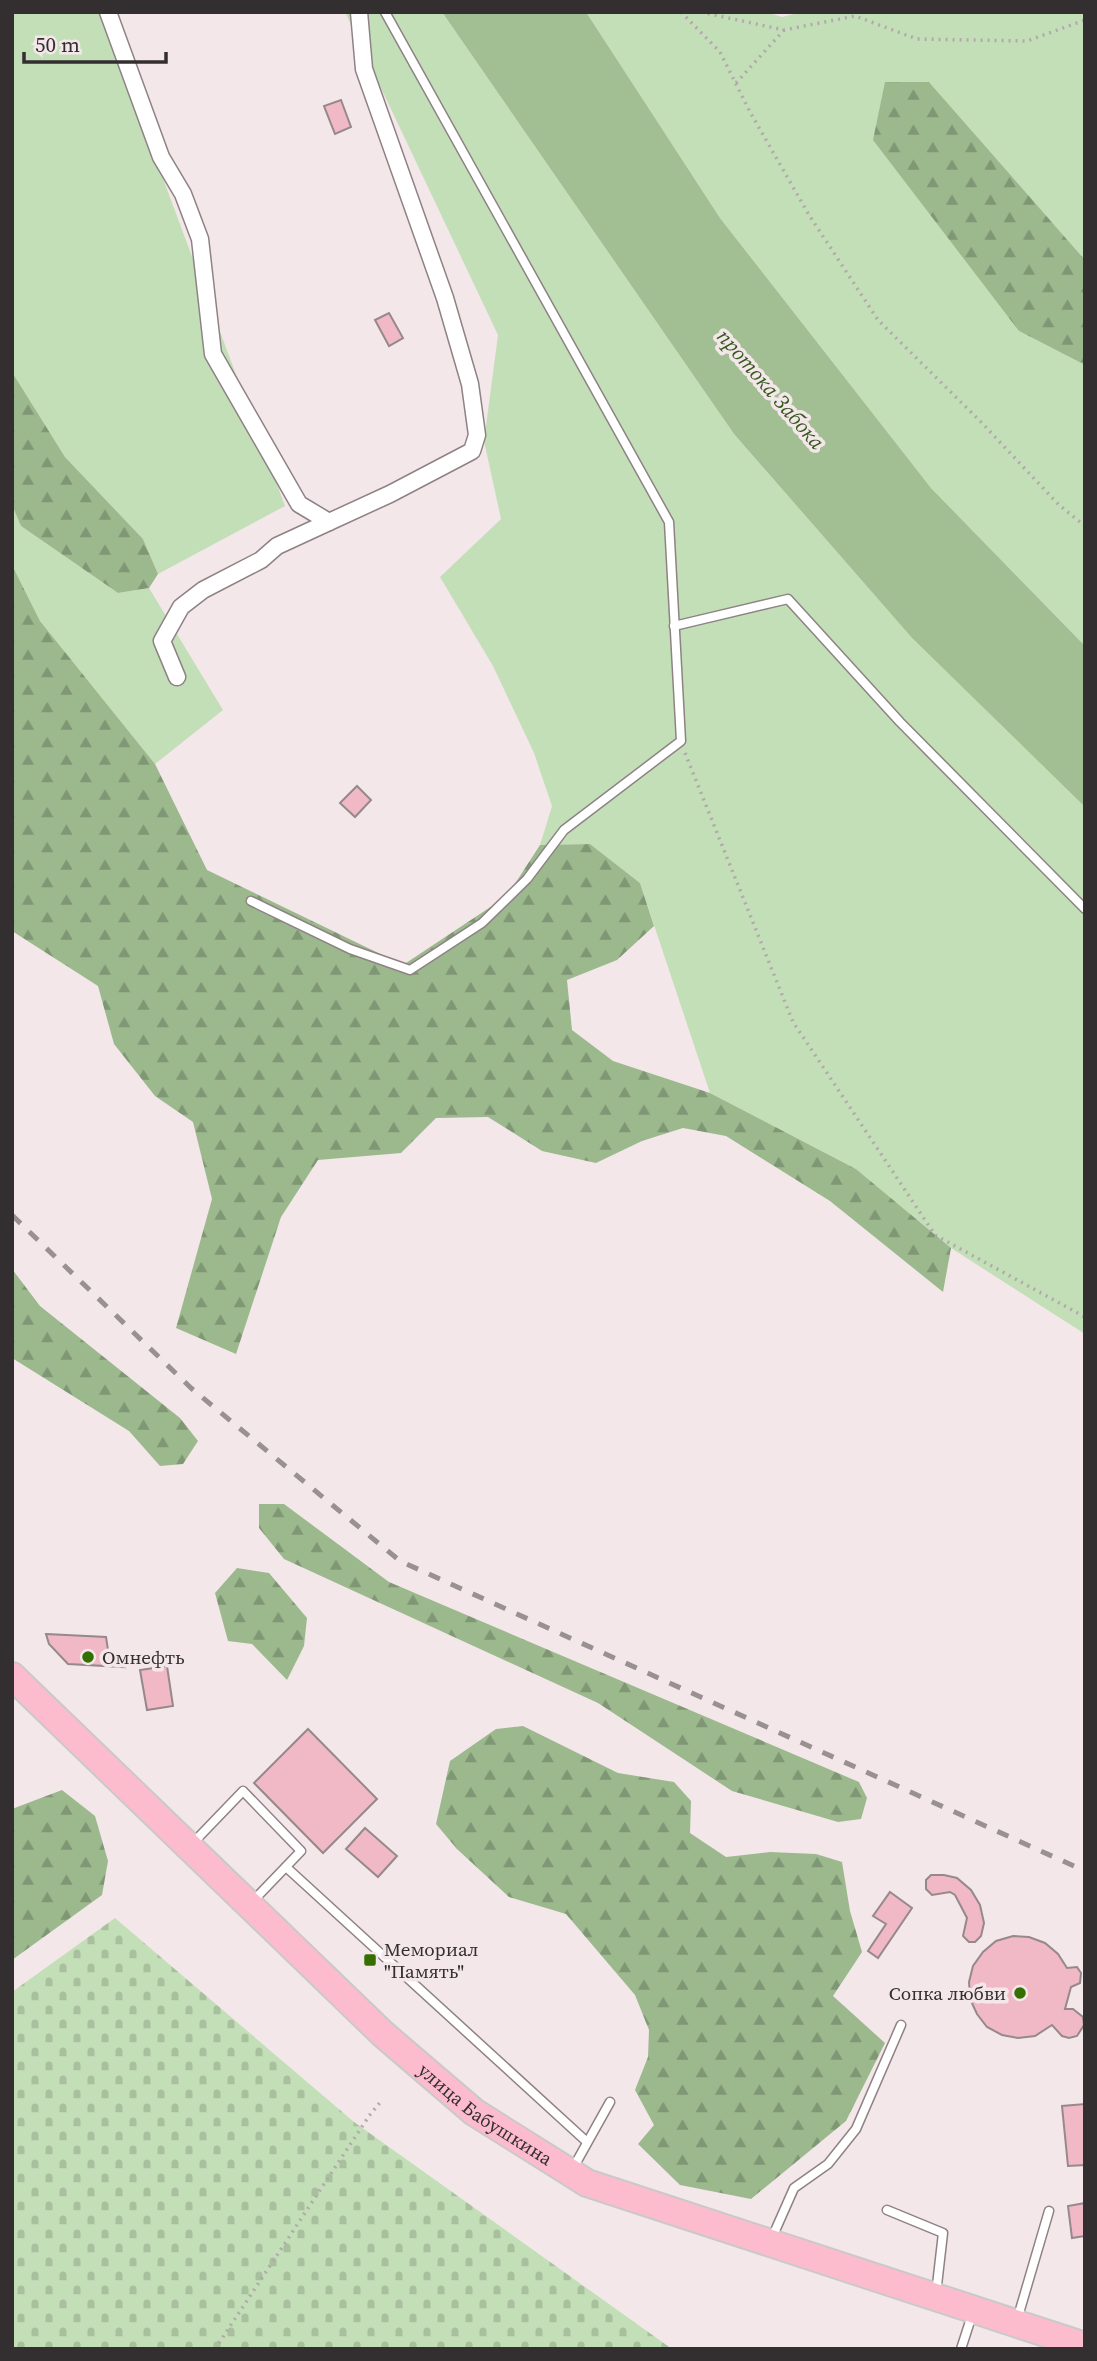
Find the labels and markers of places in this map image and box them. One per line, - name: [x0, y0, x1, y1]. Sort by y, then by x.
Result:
- place label: Омнефть: [102, 1644, 185, 1670]
- marker: Омнефть: [80, 1649, 96, 1665]
- place label: Мемориал "Память": [384, 1936, 479, 1984]
- marker: Мемориал "Память": [362, 1952, 378, 1968]
- place label: Сопка любви: [889, 1980, 1006, 2006]
- marker: Сопка любви: [1012, 1985, 1028, 2001]

